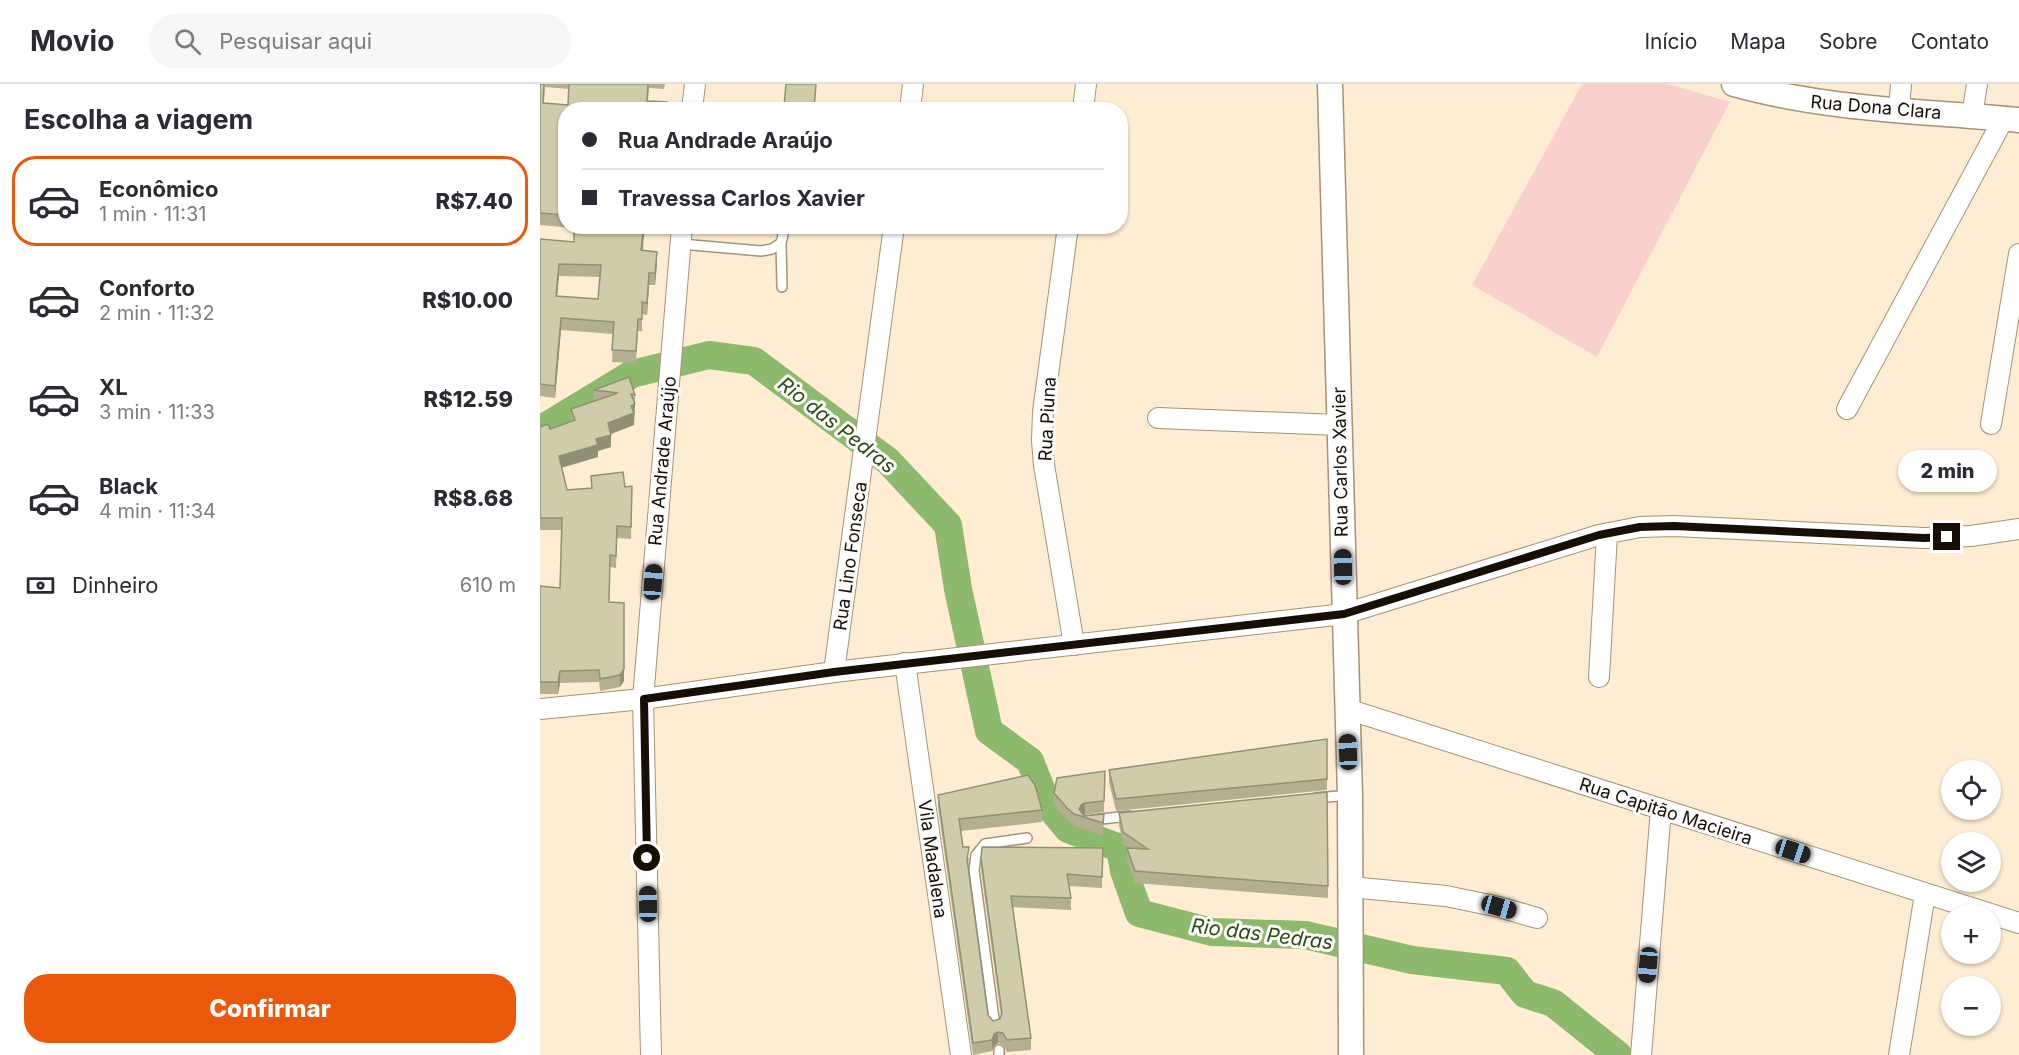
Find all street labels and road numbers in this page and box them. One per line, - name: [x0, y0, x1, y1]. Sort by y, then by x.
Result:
- street label: Rua Dona Clara: [1810, 91, 1942, 123]
- street label: Rua Andrade Araújo: [644, 375, 680, 547]
- street label: Rua Piuna: [1034, 376, 1060, 462]
- street label: Rua Carlos Xavier: [1328, 386, 1352, 537]
- street label: Rua Lino Fonseca: [829, 480, 871, 632]
- street label: Rua Capitão Macieira: [1577, 773, 1755, 849]
- street label: Vila Madalena: [914, 798, 952, 920]

